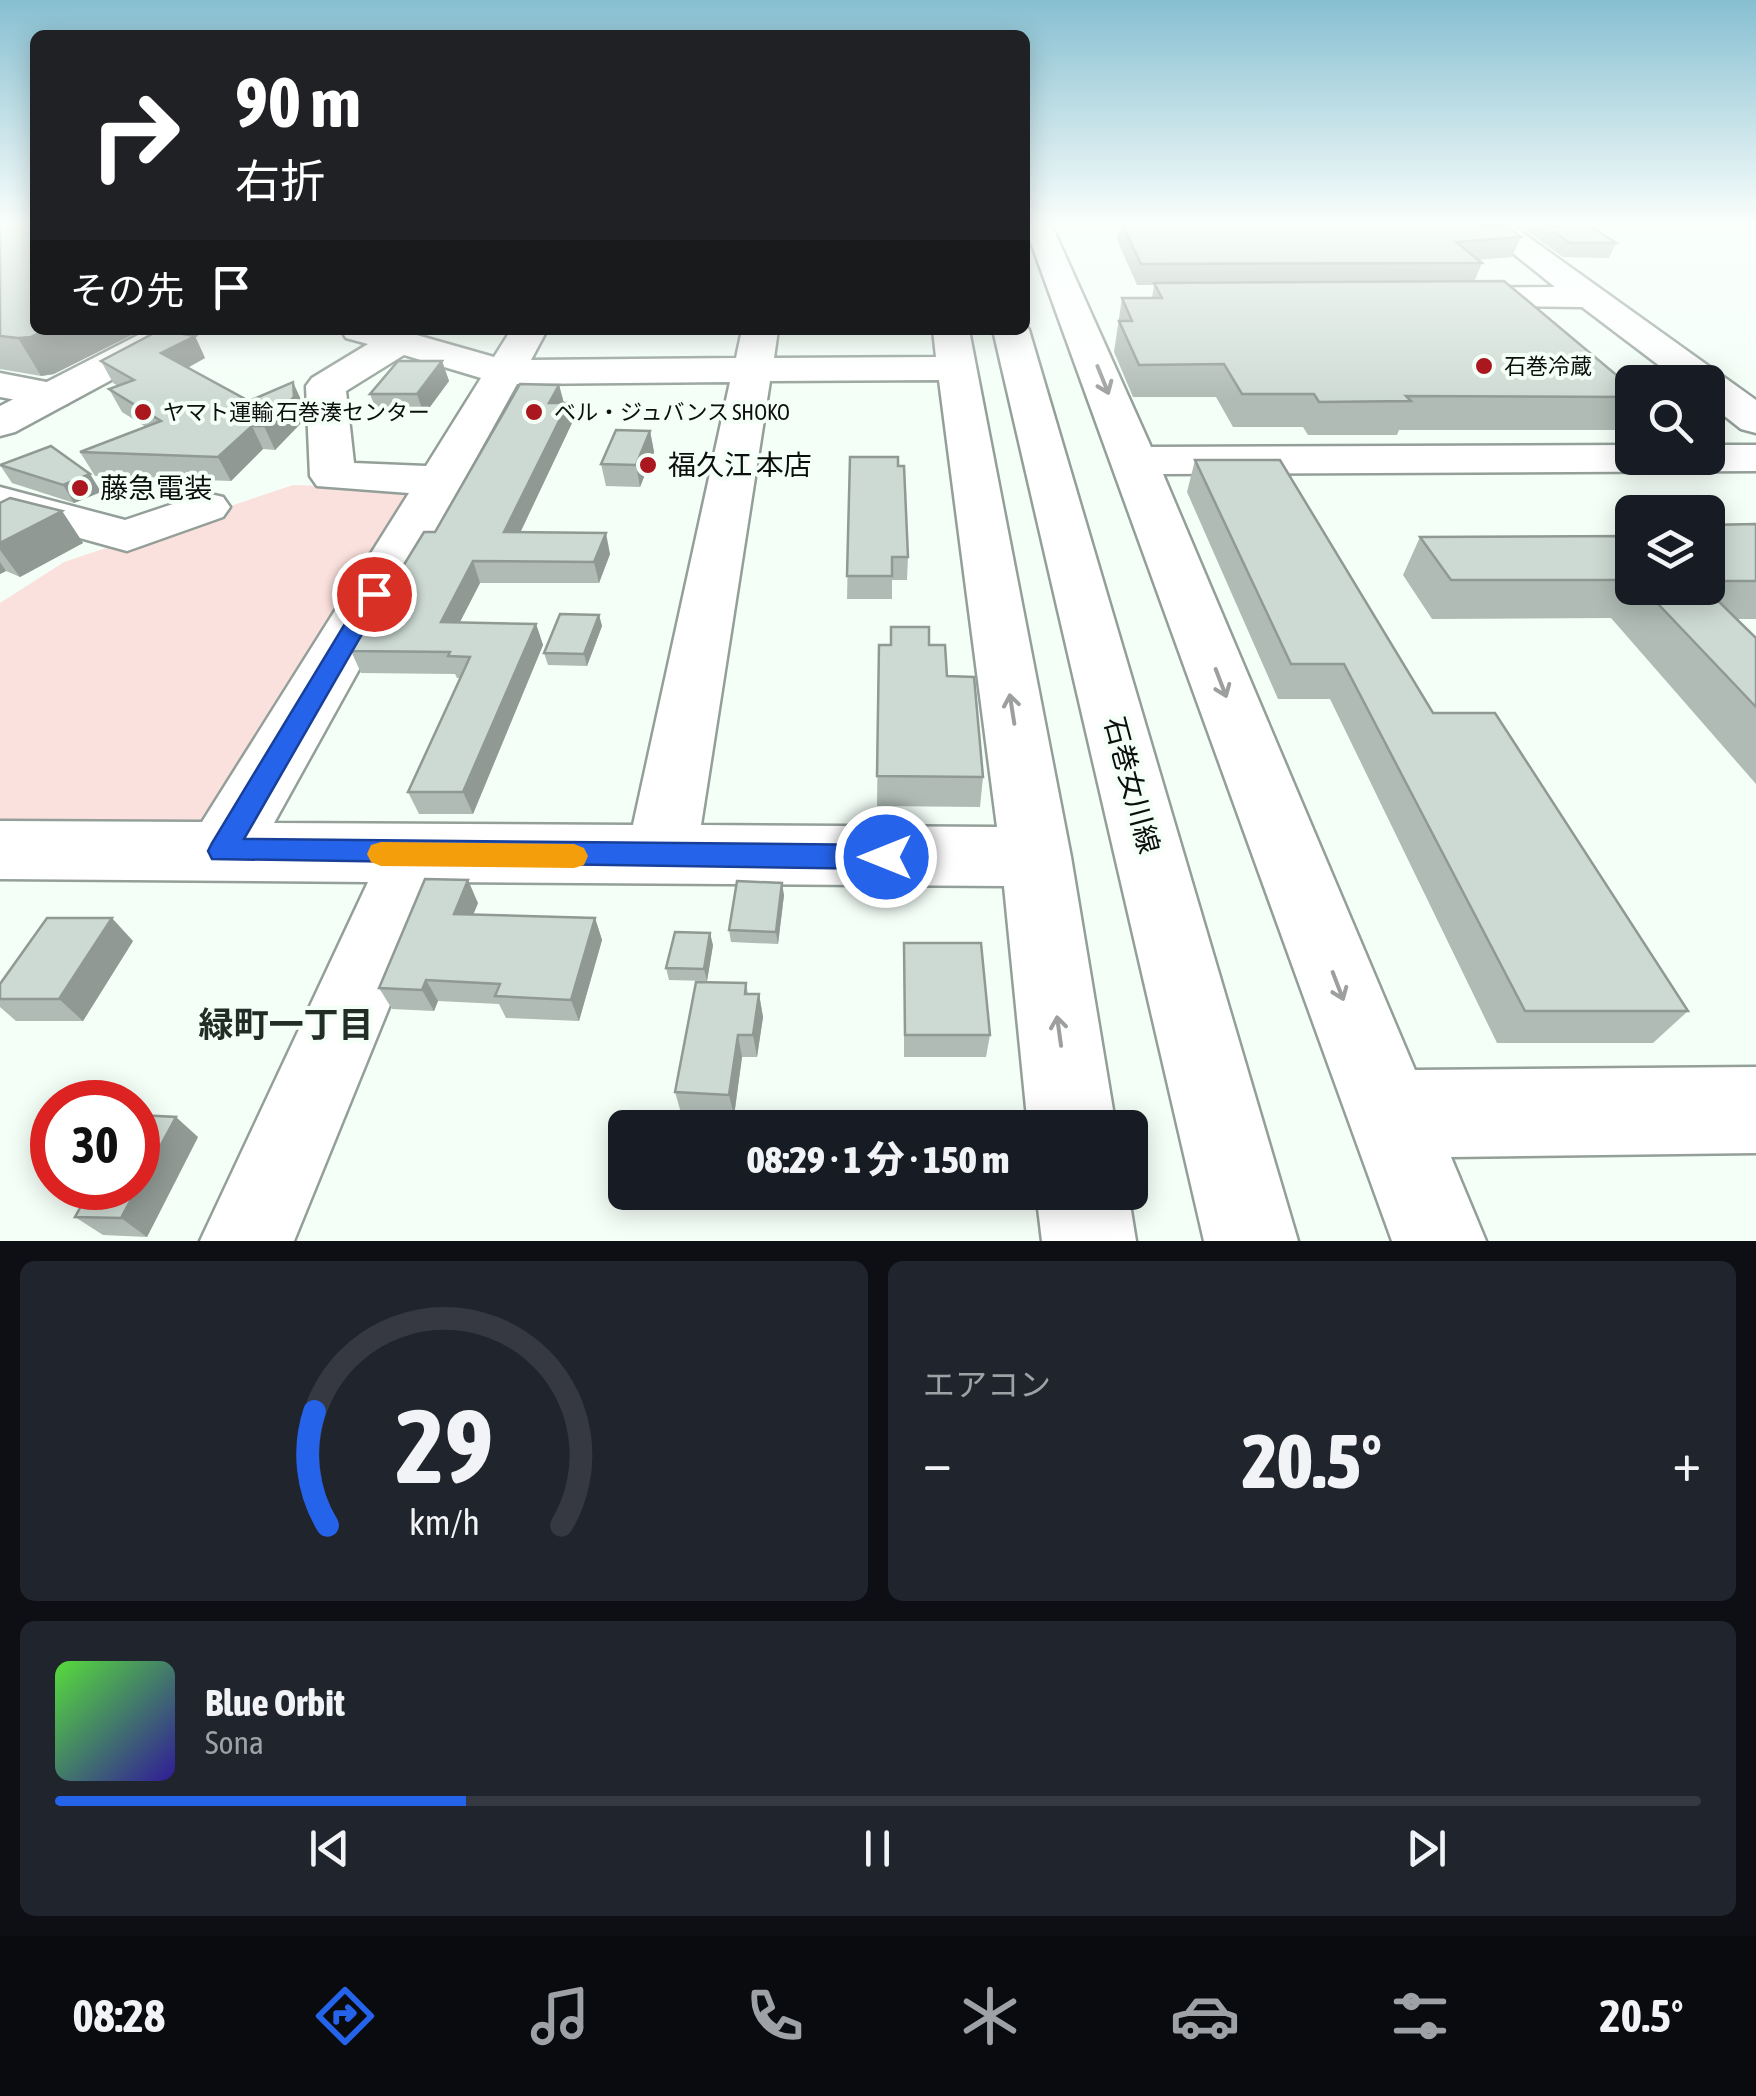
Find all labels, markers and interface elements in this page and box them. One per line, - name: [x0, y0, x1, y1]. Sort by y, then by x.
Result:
- text: 90 m: [235, 62, 361, 142]
- icon: right: [70, 70, 200, 200]
- text: 右折: [235, 155, 325, 207]
- icon: arrive: [204, 260, 259, 315]
- text: その先: [70, 269, 184, 312]
- place label: 石巻冷蔵: [1504, 353, 1592, 379]
- marker: 石巻冷蔵: [1473, 355, 1495, 377]
- one-way arrow: [1095, 363, 1113, 394]
- map controls: [1615, 365, 1725, 605]
- button: search: [1615, 365, 1725, 475]
- place label: ヤマト運輸 石巻湊センター: [163, 399, 430, 425]
- place label: ベル・ジュバンス SHOKO: [554, 399, 790, 425]
- marker: ヤマト運輸 石巻湊センター: [132, 401, 154, 423]
- marker: ベル・ジュバンス SHOKO: [523, 401, 545, 423]
- place label: 福久江 本店: [668, 449, 812, 481]
- marker: 福久江 本店: [637, 454, 659, 476]
- place label: 藤急電装: [100, 472, 212, 504]
- marker: 藤急電装: [69, 477, 91, 499]
- button: layers: [1615, 495, 1725, 605]
- pin: [332, 552, 417, 637]
- icon: arrive: [347, 567, 402, 622]
- one-way arrow: [1213, 666, 1231, 697]
- one-way arrow: [1003, 694, 1021, 726]
- street label: 石巻女川線: [1098, 713, 1166, 857]
- position arrow: [834, 805, 938, 909]
- one-way arrow: [1330, 969, 1348, 1000]
- district label: 緑町一丁目: [198, 1004, 374, 1044]
- one-way arrow: [1050, 1015, 1068, 1048]
- speed limit sign: 30: [30, 1080, 160, 1210]
- text: 08:29 · 1 分 · 150 m: [747, 1138, 1009, 1181]
- text: エアコン: [923, 1366, 1051, 1403]
- text: 29: [395, 1386, 493, 1505]
- text: 20.5°: [1242, 1418, 1382, 1504]
- text: −: [923, 1430, 952, 1493]
- text: +: [1672, 1430, 1701, 1493]
- text: km/h: [409, 1502, 479, 1543]
- text: Blue Orbit: [205, 1681, 345, 1724]
- text: Sona: [205, 1724, 264, 1761]
- icon: previous: [302, 1821, 357, 1876]
- icon: pause: [850, 1821, 905, 1876]
- icon: next: [1399, 1821, 1454, 1876]
- icon: directions: [310, 1981, 380, 2051]
- icon: music: [525, 1981, 595, 2051]
- icon: phone: [740, 1981, 810, 2051]
- icon: climate: [955, 1981, 1025, 2051]
- icon: car: [1170, 1981, 1240, 2051]
- icon: filters: [1385, 1981, 1455, 2051]
- text: 08:28: [72, 1990, 165, 2042]
- text: 20.5°: [1600, 1990, 1683, 2042]

